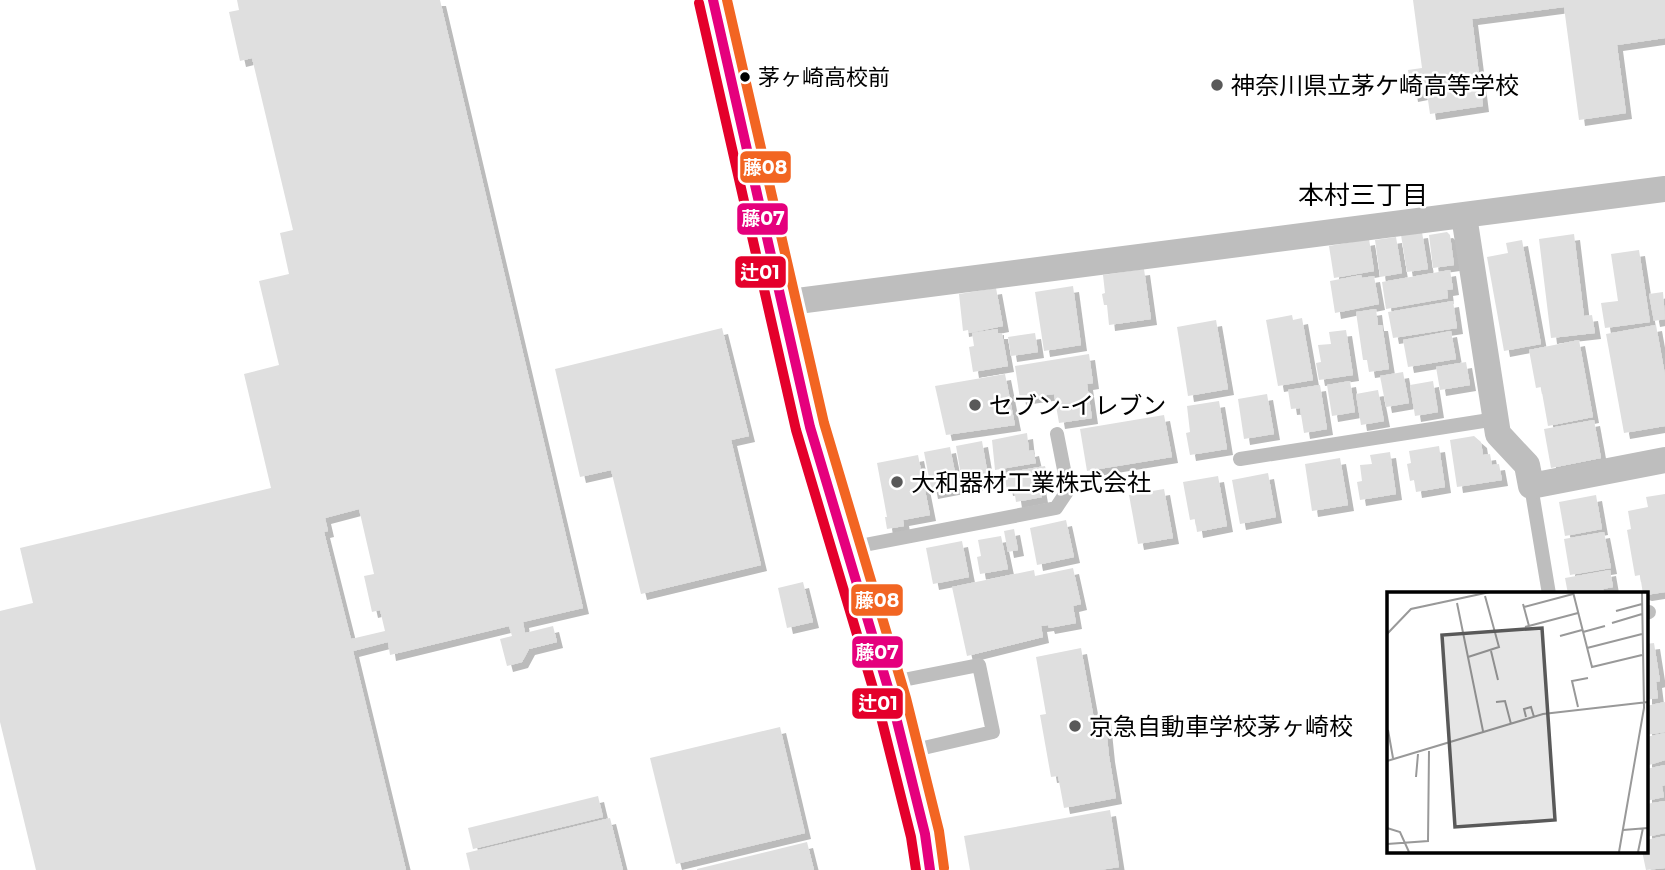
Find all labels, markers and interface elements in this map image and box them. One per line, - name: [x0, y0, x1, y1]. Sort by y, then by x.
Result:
- place label: 茅ヶ崎高校前: [758, 64, 890, 91]
- marker: 茅ヶ崎高校前: [738, 70, 752, 84]
- place label: 神奈川県立茅ケ崎高等学校: [1231, 71, 1519, 100]
- marker: 神奈川県立茅ケ崎高等学校: [1209, 77, 1225, 93]
- line badge: 藤08: [739, 150, 792, 184]
- text: 藤08: [743, 156, 787, 179]
- district label: 本村三丁目: [1298, 179, 1428, 211]
- line badge: 藤07: [736, 202, 789, 236]
- text: 藤07: [741, 207, 785, 230]
- line badge: 辻01: [734, 255, 787, 289]
- text: 辻01: [740, 261, 780, 284]
- place label: セブン-イレブン: [989, 391, 1166, 420]
- marker: セブン-イレブン: [967, 397, 983, 413]
- place label: 大和器材工業株式会社: [911, 468, 1151, 497]
- marker: 大和器材工業株式会社: [889, 474, 905, 490]
- line badge: 藤08: [850, 583, 904, 617]
- text: 藤08: [855, 589, 899, 612]
- inset map: [1387, 592, 1648, 852]
- line badge: 藤07: [851, 635, 904, 669]
- text: 藤07: [855, 641, 899, 664]
- line badge: 辻01: [851, 687, 904, 720]
- text: 辻01: [858, 692, 898, 715]
- place label: 京急自動車学校茅ヶ崎校: [1089, 712, 1353, 741]
- marker: 京急自動車学校茅ヶ崎校: [1067, 718, 1083, 734]

